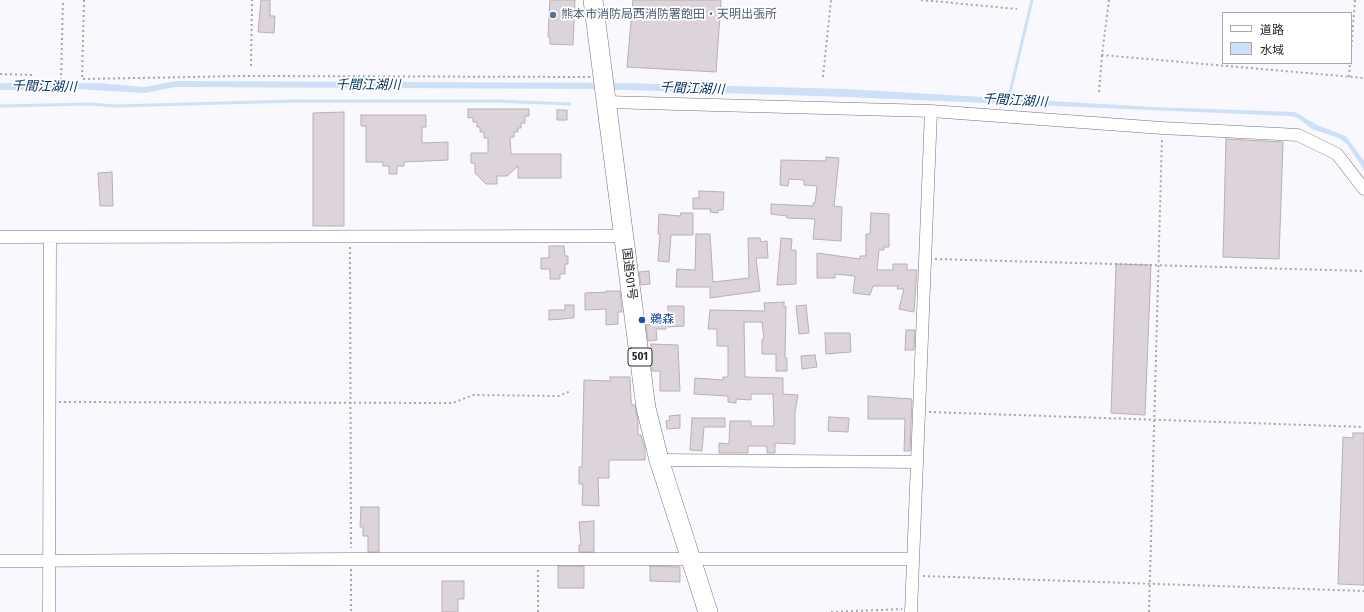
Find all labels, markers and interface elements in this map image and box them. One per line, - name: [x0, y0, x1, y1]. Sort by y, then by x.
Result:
- place label: 熊本市消防局西消防署飽田・天明出張所: [561, 8, 777, 22]
- marker: 熊本市消防局西消防署飽田・天明出張所: [548, 10, 558, 20]
- legend: [1222, 12, 1352, 64]
- text: 道路: [1260, 23, 1284, 37]
- text: 水域: [1260, 43, 1284, 57]
- water label: 千間江湖川: [336, 77, 400, 93]
- water label: 千間江湖川: [11, 79, 77, 95]
- water label: 千間江湖川: [659, 80, 725, 98]
- water label: 千間江湖川: [982, 92, 1048, 110]
- street label: 国道501号: [619, 247, 639, 301]
- place label: 鵜森: [650, 313, 674, 327]
- marker: 鵜森: [637, 315, 647, 325]
- road number: 501: [628, 348, 652, 366]

